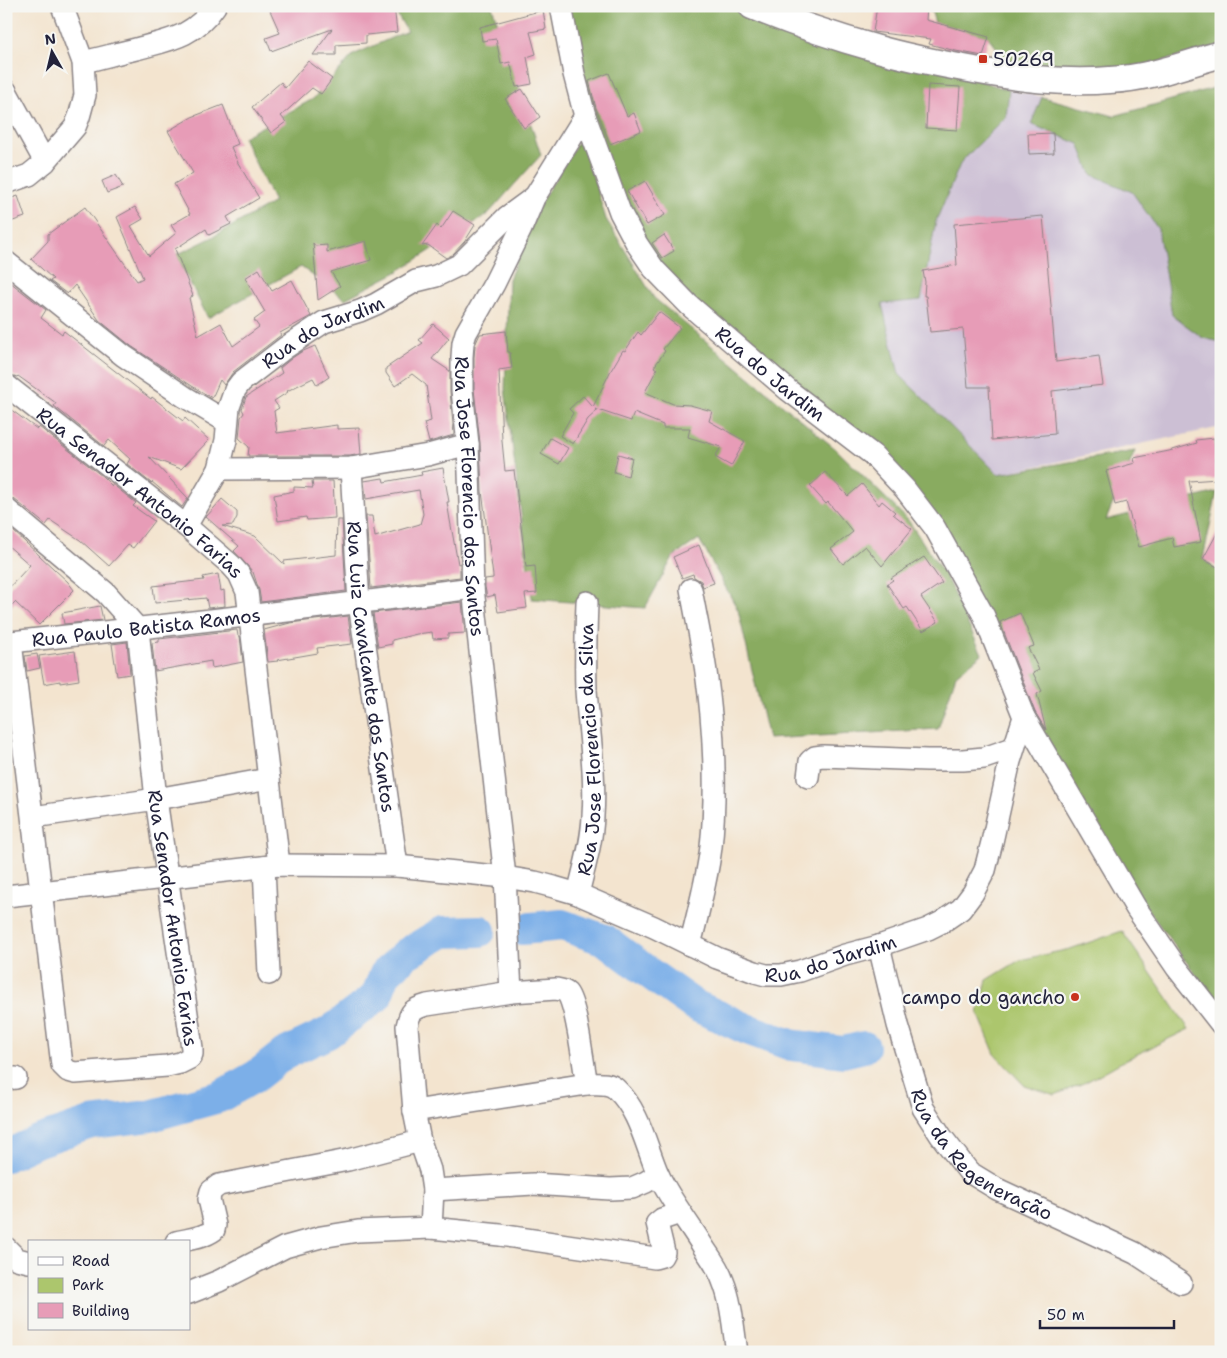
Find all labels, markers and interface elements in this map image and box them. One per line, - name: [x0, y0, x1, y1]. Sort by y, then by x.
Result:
- north arrow: [28, 28, 78, 78]
- text: N: [43, 29, 57, 49]
- place label: 50269: [993, 47, 1054, 72]
- marker: 50269: [977, 53, 989, 65]
- street label: Rua do Jardim: [257, 290, 388, 374]
- street label: Rua do Jardim: [710, 321, 830, 427]
- street label: Rua Jose Florencio dos Santos: [449, 356, 490, 638]
- street label: Rua Senador Antonio Farias: [31, 402, 249, 584]
- street label: Rua Luiz Cavalcante dos Santos: [341, 521, 401, 814]
- street label: Rua Paulo Batista Ramos: [31, 602, 262, 653]
- street label: Rua Jose Florencio da Silva: [571, 623, 607, 878]
- street label: Rua Senador Antonio Farias: [142, 788, 204, 1048]
- street label: Rua do Jardim: [765, 929, 900, 988]
- place label: campo do gancho: [902, 985, 1065, 1010]
- marker: campo do gancho: [1069, 991, 1081, 1003]
- street label: Rua da Regeneração: [905, 1086, 1057, 1226]
- legend: [28, 1240, 190, 1330]
- text: Road: [72, 1251, 110, 1271]
- text: Park: [72, 1275, 104, 1295]
- scale bar: [1040, 1298, 1173, 1330]
- text: Building: [72, 1301, 129, 1321]
- text: 50 m: [1047, 1305, 1085, 1325]

